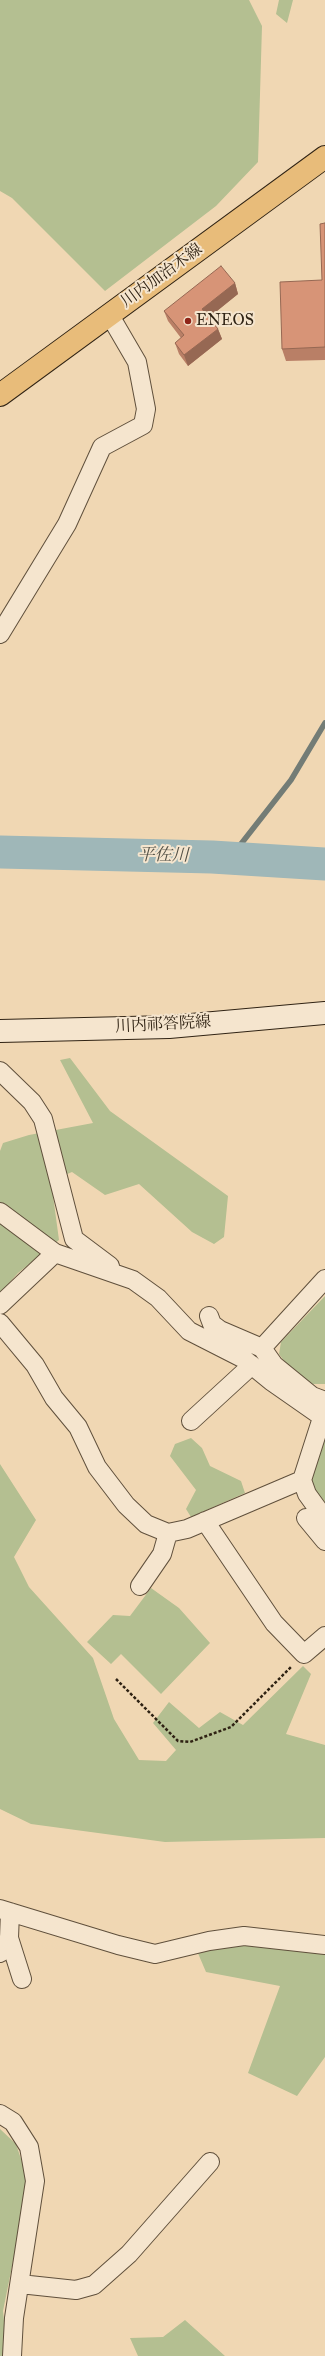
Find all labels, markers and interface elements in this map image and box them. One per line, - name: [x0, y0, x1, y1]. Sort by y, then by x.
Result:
- street label: 川内加治木線: [118, 240, 206, 312]
- place label: ENEOS: [196, 311, 254, 331]
- marker: ENEOS: [183, 316, 193, 326]
- water label: 平佐川: [137, 845, 189, 867]
- street label: 川内祁答院線: [115, 1013, 211, 1037]

